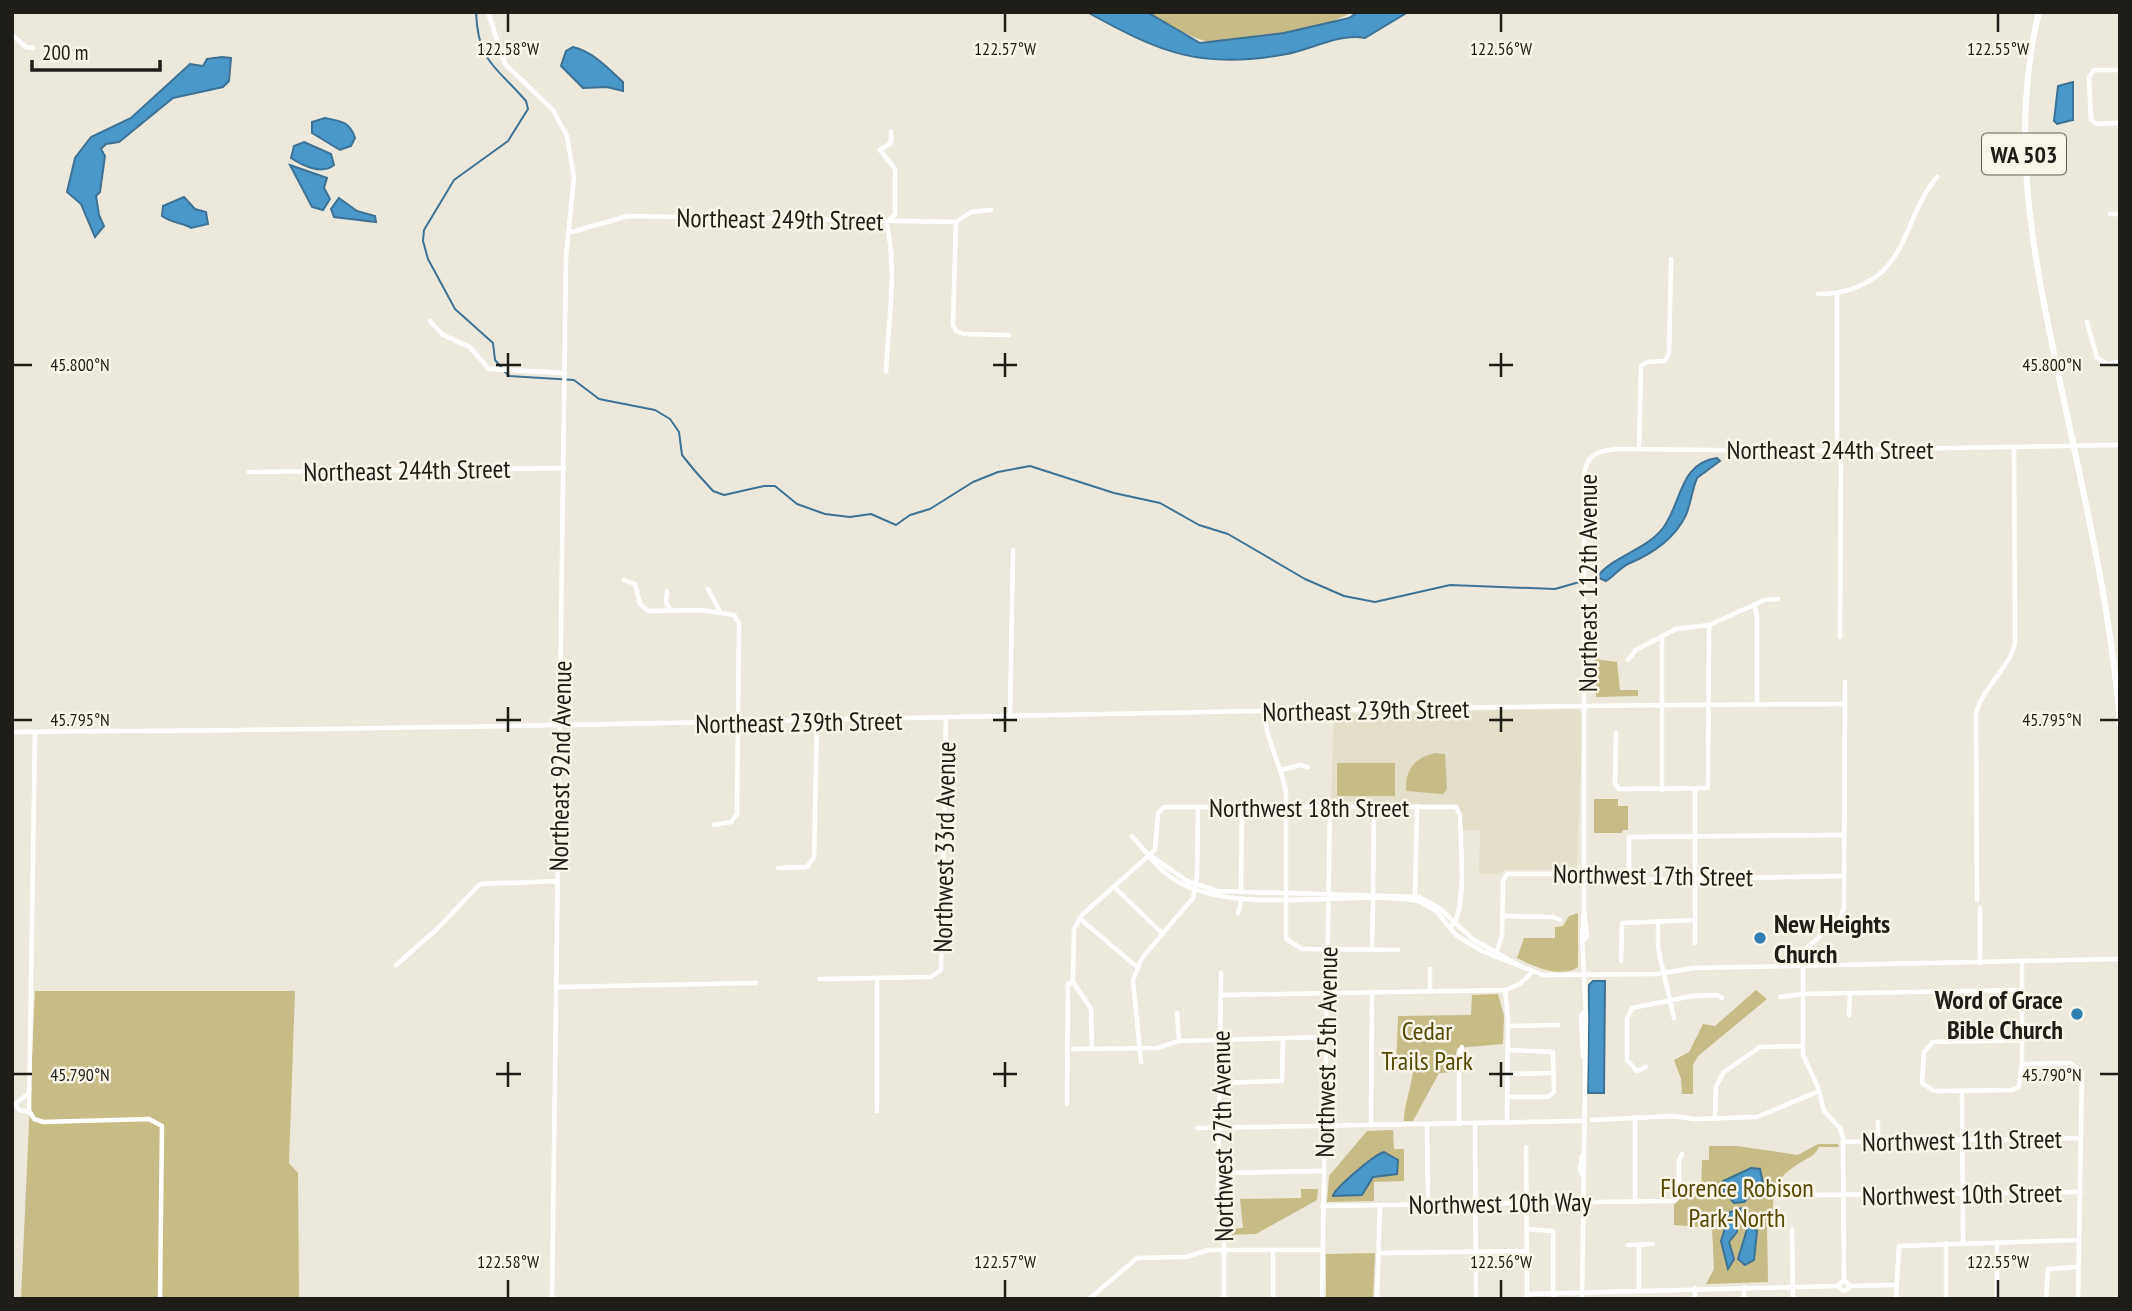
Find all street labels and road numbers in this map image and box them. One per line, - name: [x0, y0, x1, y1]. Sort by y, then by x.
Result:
- road number: WA 503: [1982, 134, 2066, 174]
- street label: Northeast 249th Street: [676, 201, 884, 237]
- street label: Northeast 244th Street: [1726, 433, 1934, 466]
- street label: Northeast 244th Street: [303, 452, 511, 488]
- street label: Northeast 112th Avenue: [1571, 474, 1604, 692]
- street label: Northeast 92nd Avenue: [542, 660, 578, 872]
- street label: Northeast 239th Street: [1262, 692, 1470, 728]
- street label: Northeast 239th Street: [695, 704, 903, 740]
- street label: Northwest 33rd Avenue: [926, 741, 962, 953]
- street label: Northwest 18th Street: [1209, 791, 1409, 824]
- street label: Northwest 17th Street: [1553, 857, 1753, 893]
- street label: Northwest 25th Avenue: [1308, 946, 1344, 1158]
- street label: Northwest 27th Avenue: [1204, 1030, 1240, 1242]
- street label: Northwest 11th Street: [1862, 1122, 2062, 1158]
- street label: Northwest 10th Street: [1862, 1176, 2062, 1212]
- street label: Northwest 10th Way: [1408, 1185, 1592, 1221]

